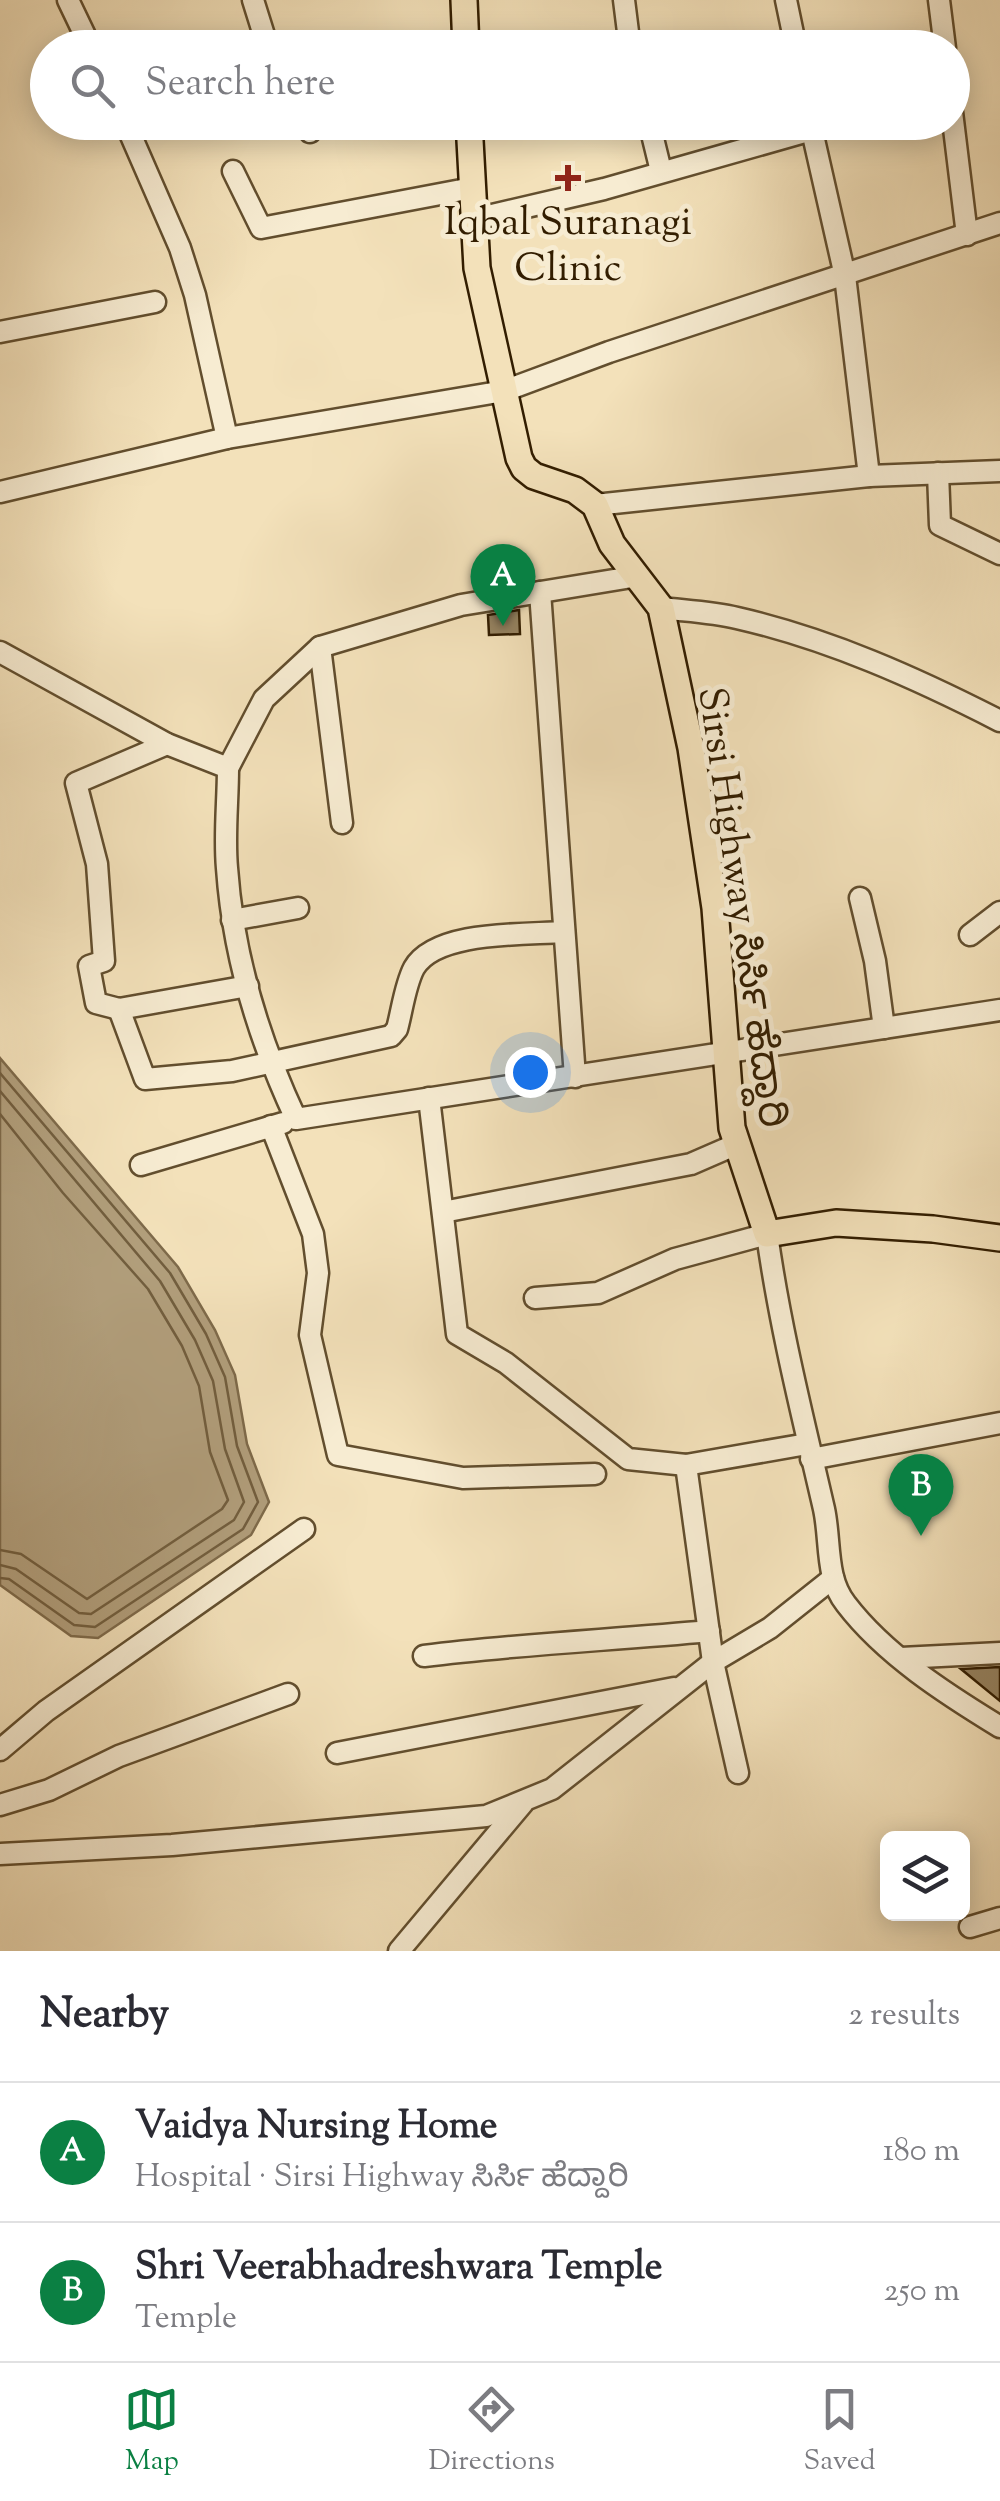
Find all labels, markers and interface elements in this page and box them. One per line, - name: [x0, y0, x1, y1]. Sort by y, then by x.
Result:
- search box: [30, 30, 970, 140]
- icon: search: [65, 58, 120, 113]
- text: Search here: [145, 58, 336, 112]
- marker: Iqbal Suranagi Clinic: [555, 165, 581, 191]
- place label: Iqbal Suranagi Clinic: [444, 196, 692, 299]
- pin: A: [470, 544, 536, 626]
- street label: Sirsi Highway ಸಿರ್ಸಿ ಹೆದ್ದಾರಿ: [680, 684, 799, 1131]
- your location: [505, 1047, 556, 1098]
- pin: B: [888, 1454, 954, 1536]
- map controls: [880, 1831, 970, 1921]
- button: layers: [880, 1831, 970, 1921]
- text: Nearby: [40, 1986, 169, 2046]
- text: 2 results: [848, 1993, 960, 2039]
- text: Vaidya Nursing Home: [135, 2101, 497, 2155]
- text: A: [60, 2129, 85, 2175]
- text: 180 m: [883, 2129, 960, 2175]
- text: Hospital · Sirsi Highway ಸಿರ್ಸಿ ಹೆದ್ದಾರಿ: [135, 2155, 629, 2201]
- text: Shri Veerabhadreshwara Temple: [135, 2242, 662, 2296]
- text: B: [62, 2269, 83, 2315]
- text: 250 m: [884, 2269, 960, 2315]
- text: Temple: [135, 2296, 237, 2342]
- tab: Map: [124, 2382, 179, 2482]
- tab: Directions: [428, 2382, 555, 2482]
- tab: Saved: [804, 2382, 876, 2482]

